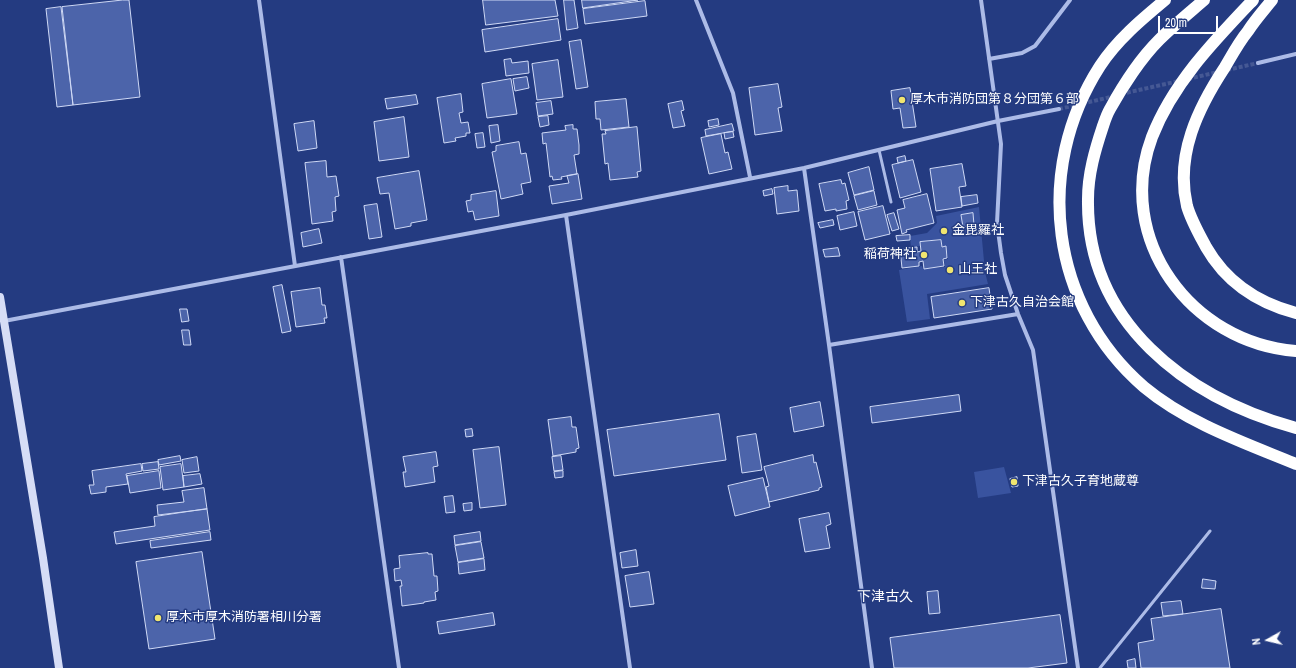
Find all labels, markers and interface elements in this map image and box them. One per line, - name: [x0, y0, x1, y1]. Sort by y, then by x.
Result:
- scale bar: [1160, 8, 1220, 34]
- text: 20 m: [1165, 15, 1187, 31]
- place label: 厚木市消防団第８分団第６部: [910, 92, 1079, 108]
- marker: 厚木市消防団第８分団第６部: [897, 95, 907, 105]
- place label: 金毘羅社: [952, 223, 1004, 239]
- marker: 金毘羅社: [939, 226, 949, 236]
- place label: 稲荷神社: [864, 247, 916, 263]
- marker: 稲荷神社: [919, 250, 929, 260]
- place label: 山王社: [958, 262, 997, 278]
- marker: 山王社: [945, 265, 955, 275]
- place label: 下津古久自治会館: [970, 295, 1074, 311]
- marker: 下津古久自治会館: [957, 298, 967, 308]
- place label: 下津古久子育地蔵尊: [1022, 474, 1139, 490]
- marker: 下津古久子育地蔵尊: [1009, 477, 1019, 487]
- district label: 下津古久: [857, 589, 913, 605]
- place label: 厚木市厚木消防署相川分署: [166, 610, 322, 626]
- marker: 厚木市厚木消防署相川分署: [153, 613, 163, 623]
- north arrow: [1248, 620, 1288, 660]
- text: N: [1249, 637, 1264, 646]

